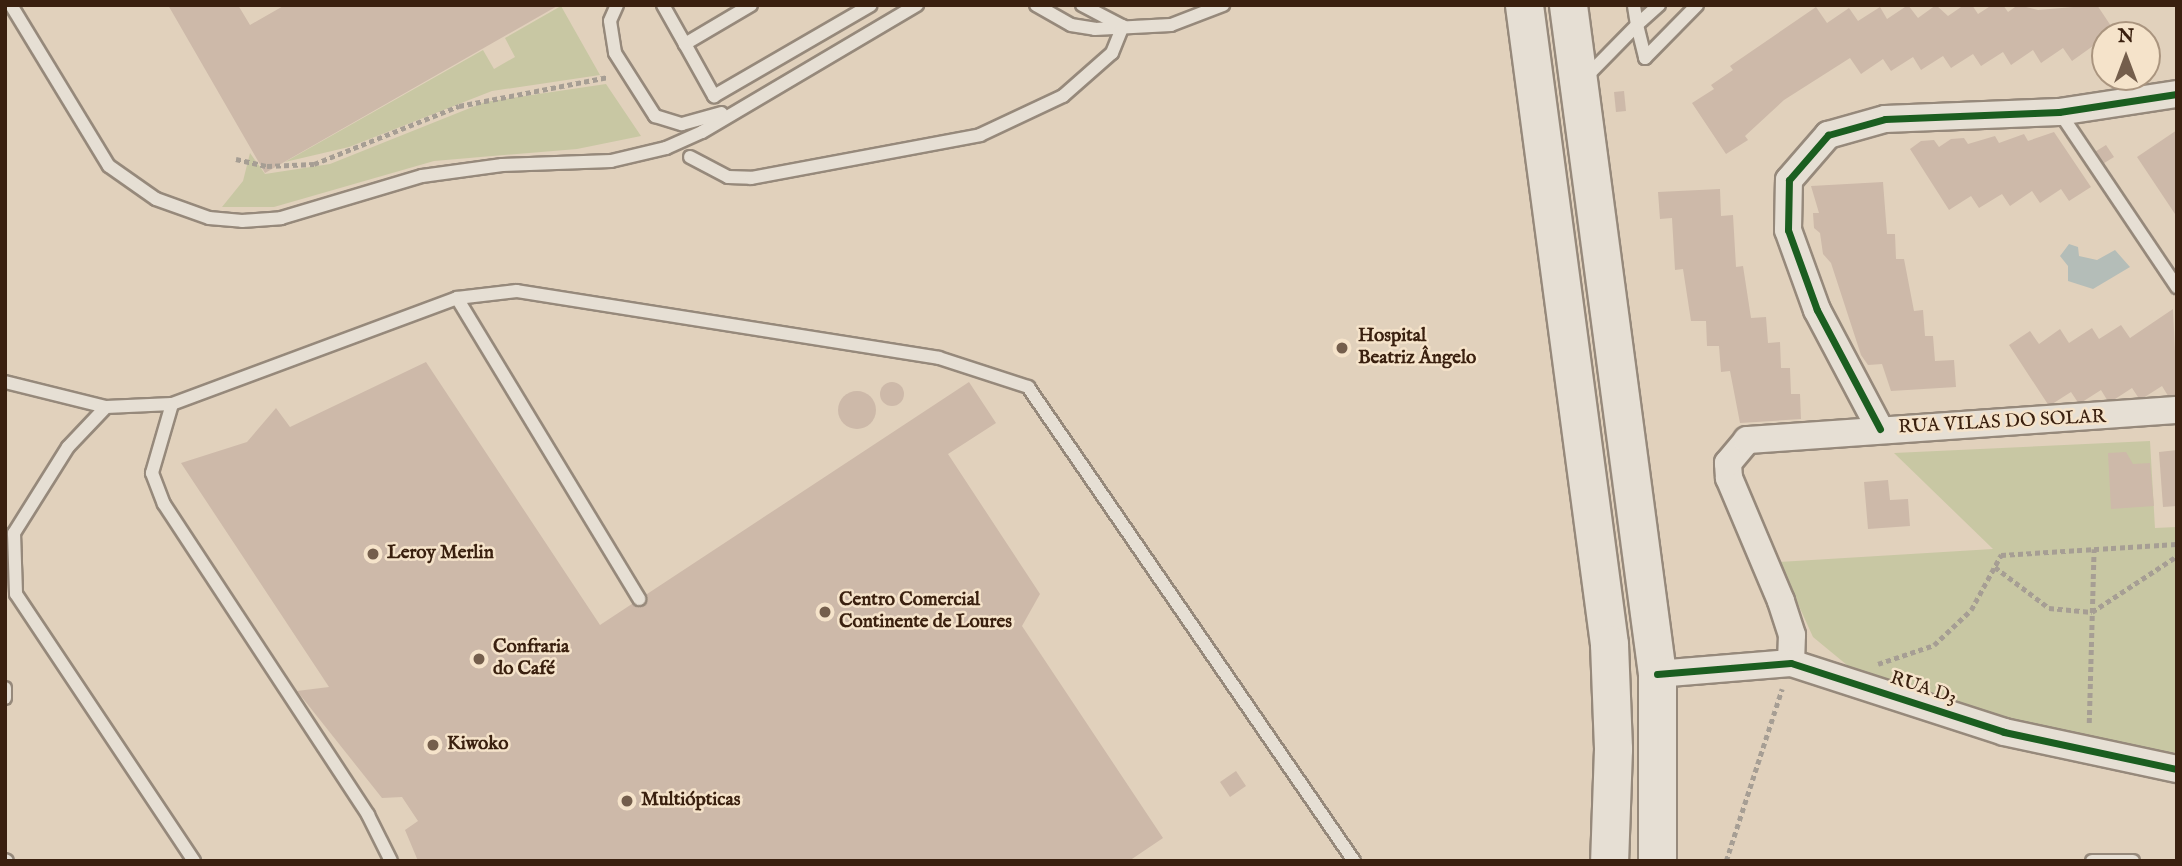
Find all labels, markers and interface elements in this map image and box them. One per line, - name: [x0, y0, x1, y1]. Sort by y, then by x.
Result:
- north arrow: [2091, 21, 2161, 91]
- text: N: [2118, 25, 2134, 49]
- place label: Hospital Beatriz Ângelo: [1358, 326, 1476, 370]
- marker: Hospital Beatriz Ângelo: [1332, 338, 1352, 358]
- street label: RUA VILAS DO SOLAR: [1898, 406, 2106, 440]
- place label: Leroy Merlin: [387, 543, 494, 565]
- marker: Leroy Merlin: [365, 546, 381, 562]
- place label: Centro Comercial Continente de Loures: [839, 590, 1012, 634]
- marker: Centro Comercial Continente de Loures: [817, 604, 833, 620]
- place label: Confraria do Café: [493, 637, 569, 681]
- marker: Confraria do Café: [471, 651, 487, 667]
- street label: RUA D3: [1887, 668, 1959, 710]
- place label: Kiwoko: [447, 734, 508, 756]
- marker: Kiwoko: [425, 737, 441, 753]
- place label: Multiópticas: [641, 790, 740, 812]
- marker: Multiópticas: [619, 793, 635, 809]

